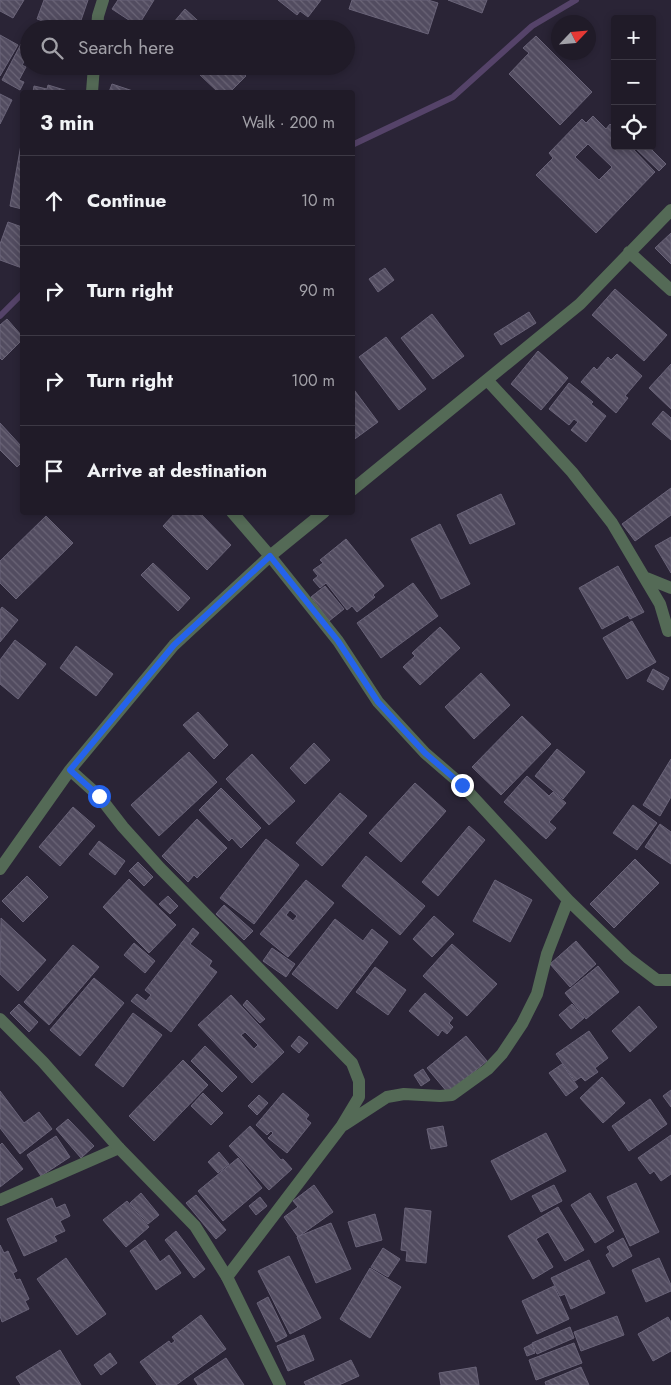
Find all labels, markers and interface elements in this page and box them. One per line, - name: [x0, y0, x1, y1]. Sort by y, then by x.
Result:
- north arrow: [551, 15, 596, 60]
- map controls: [611, 15, 656, 150]
- button: +: [611, 15, 656, 60]
- search box: [20, 20, 355, 75]
- icon: search: [38, 34, 66, 62]
- text: Search here: [78, 34, 174, 61]
- button: −: [611, 60, 656, 105]
- button: locate: [611, 105, 656, 150]
- text: 3 min: [40, 108, 94, 138]
- text: Walk · 200 m: [242, 111, 335, 134]
- icon: ahead: [40, 187, 68, 215]
- text: Continue: [87, 187, 166, 214]
- text: 10 m: [301, 189, 335, 212]
- icon: right: [40, 277, 68, 305]
- text: Turn right: [87, 277, 173, 304]
- text: 90 m: [299, 279, 335, 302]
- icon: right: [40, 367, 68, 395]
- text: Turn right: [87, 367, 173, 394]
- text: 100 m: [291, 369, 335, 392]
- icon: arrive: [40, 457, 68, 485]
- text: Arrive at destination: [87, 457, 267, 484]
- route end: [451, 774, 474, 797]
- route start: [88, 785, 111, 808]

